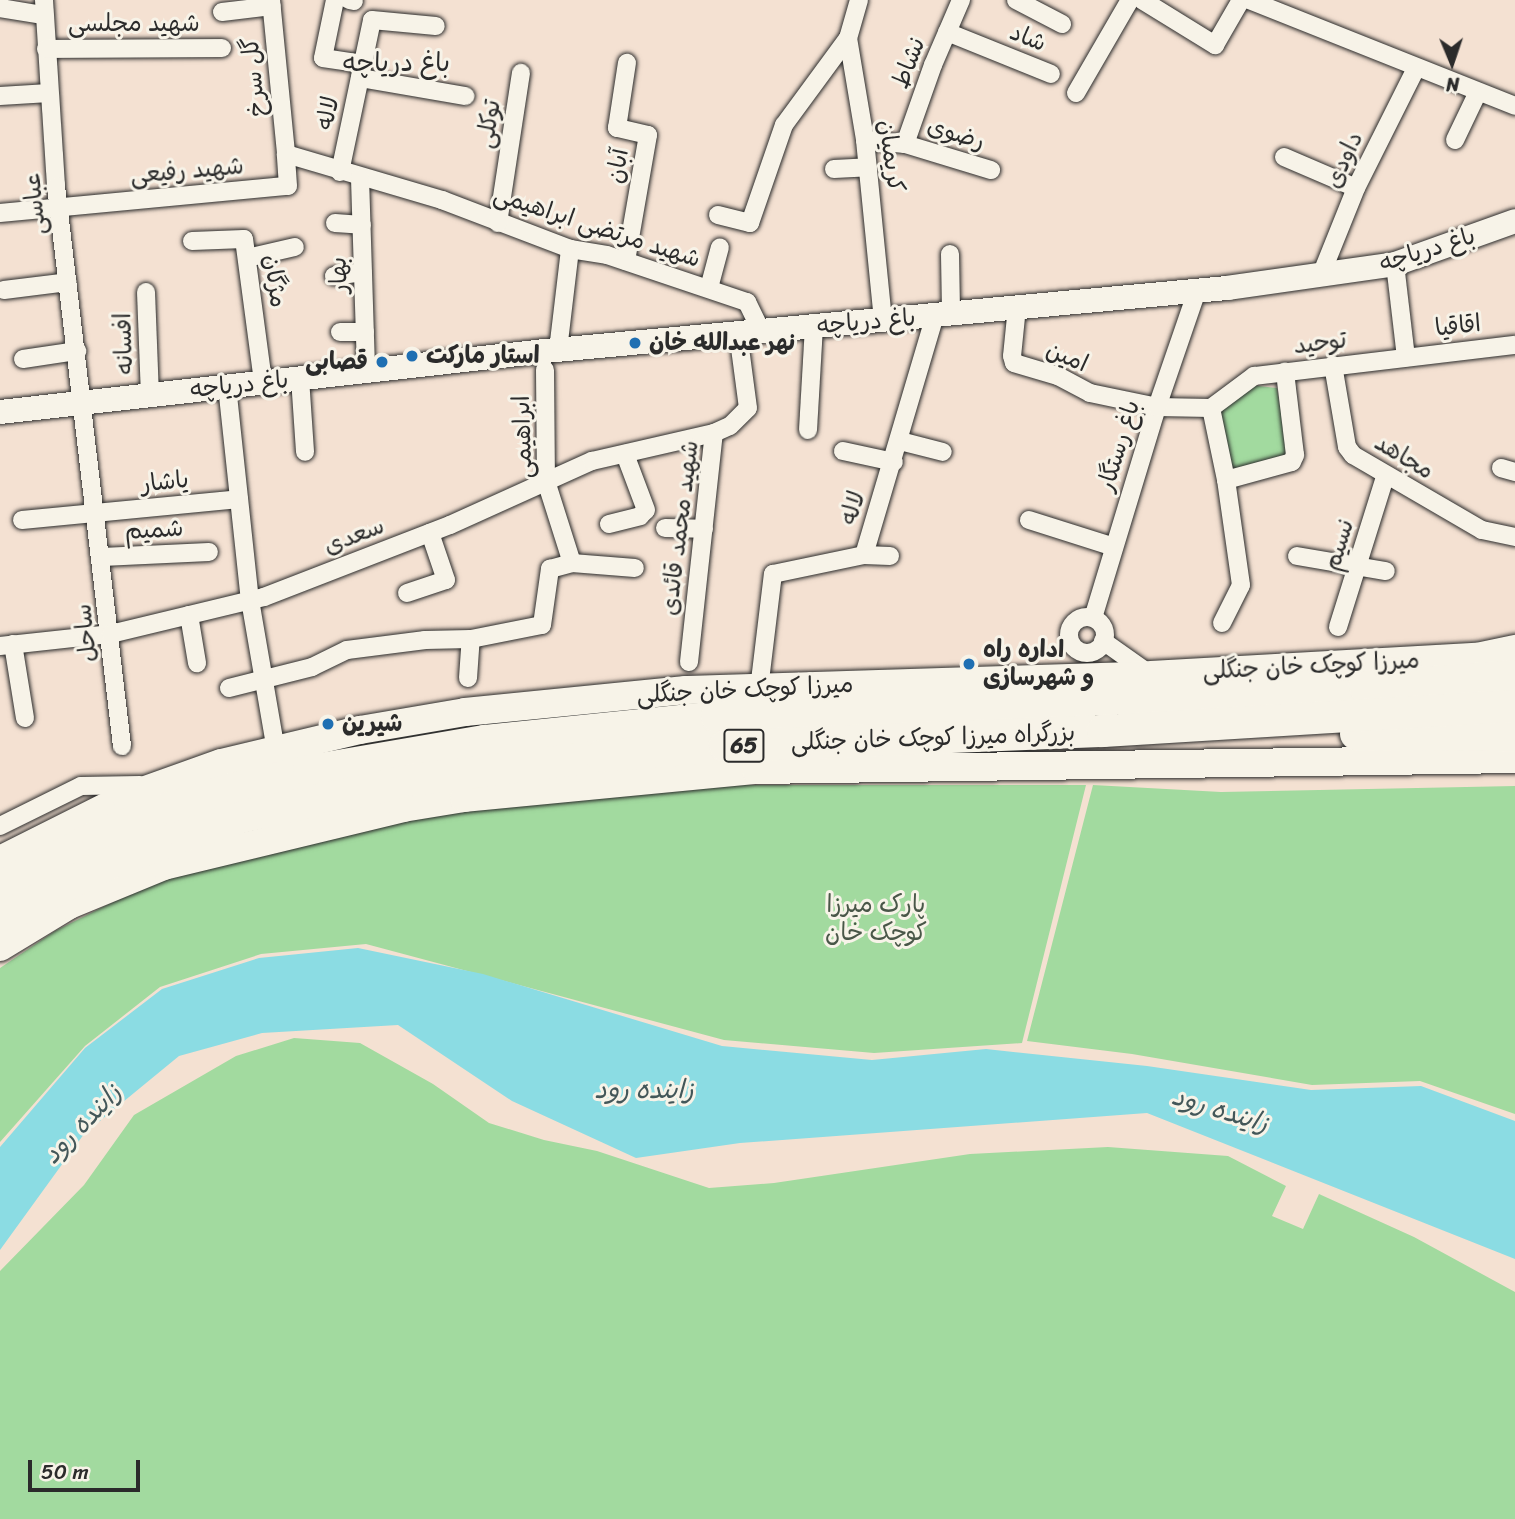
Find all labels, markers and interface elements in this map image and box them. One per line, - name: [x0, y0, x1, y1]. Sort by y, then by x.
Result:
- street label: شهید مجلسی: [68, 10, 200, 38]
- street label: شاد: [1006, 18, 1050, 58]
- north arrow: [1417, 28, 1487, 98]
- street label: نشاط: [886, 33, 932, 93]
- street label: گل سرخ: [236, 36, 272, 118]
- district label: باغ دریاچه: [342, 47, 450, 79]
- text: N: [1446, 68, 1460, 101]
- street label: لاله: [310, 94, 346, 132]
- street label: توکلی: [471, 97, 507, 151]
- street label: رضوی: [924, 112, 988, 156]
- street label: کریمیان: [872, 118, 910, 194]
- street label: داودی: [1318, 127, 1370, 193]
- street label: آبان: [601, 146, 635, 186]
- street label: شهید رفیعی: [129, 152, 245, 190]
- street label: عباسی: [17, 172, 53, 236]
- street label: شهید مرتضی ابراهیمی: [490, 180, 704, 274]
- street label: باغ دریاچه: [1375, 222, 1479, 278]
- street label: مژگان: [257, 253, 293, 309]
- street label: بهار: [324, 256, 354, 294]
- street label: باغ دریاچه: [815, 303, 917, 341]
- street label: اقاقیا: [1434, 309, 1482, 343]
- street label: افسانه: [109, 312, 139, 376]
- street label: توحید: [1292, 325, 1348, 361]
- place label: نهر عبدالله خان: [649, 329, 795, 357]
- marker: نهر عبدالله خان: [627, 335, 643, 351]
- street label: امین: [1042, 335, 1092, 379]
- place label: استار مارکت: [426, 342, 540, 370]
- place label: قصابی: [305, 348, 368, 376]
- marker: استار مارکت: [404, 348, 420, 364]
- marker: قصابی: [374, 354, 390, 370]
- street label: باغ دریاچه: [188, 365, 290, 405]
- street label: ابراهیمی: [507, 395, 539, 479]
- street label: باغ رستگار: [1091, 397, 1147, 495]
- street label: مجاهد: [1369, 428, 1439, 486]
- street label: شهید محمد قائدی: [655, 439, 705, 617]
- street label: یاشار: [140, 465, 190, 499]
- street label: لاله: [834, 488, 872, 528]
- street label: سعدی: [320, 511, 388, 561]
- street label: شمیم: [124, 514, 184, 546]
- street label: نسیم: [1318, 516, 1360, 574]
- street label: ساحل: [69, 602, 103, 664]
- place label: اداره راه و شهرسازی: [983, 636, 1094, 692]
- street label: میرزا کوچک خان جنگلی: [1202, 646, 1420, 686]
- marker: اداره راه و شهرسازی: [961, 656, 977, 672]
- street label: میرزا کوچک خان جنگلی: [636, 670, 854, 710]
- place label: شیرین: [342, 710, 402, 738]
- marker: شیرین: [320, 716, 336, 732]
- street label: بزرگراه میرزا کوچک خان جنگلی: [790, 719, 1076, 757]
- road number: 65: [723, 726, 765, 766]
- park label: پارک میرزا کوچک خان: [825, 891, 927, 947]
- water label: زاینده رود: [594, 1074, 694, 1106]
- water label: زاینده رود: [36, 1077, 128, 1171]
- water label: زاینده رود: [1168, 1081, 1272, 1139]
- scale bar: [32, 1446, 144, 1490]
- text: 50 m: [41, 1453, 89, 1491]

